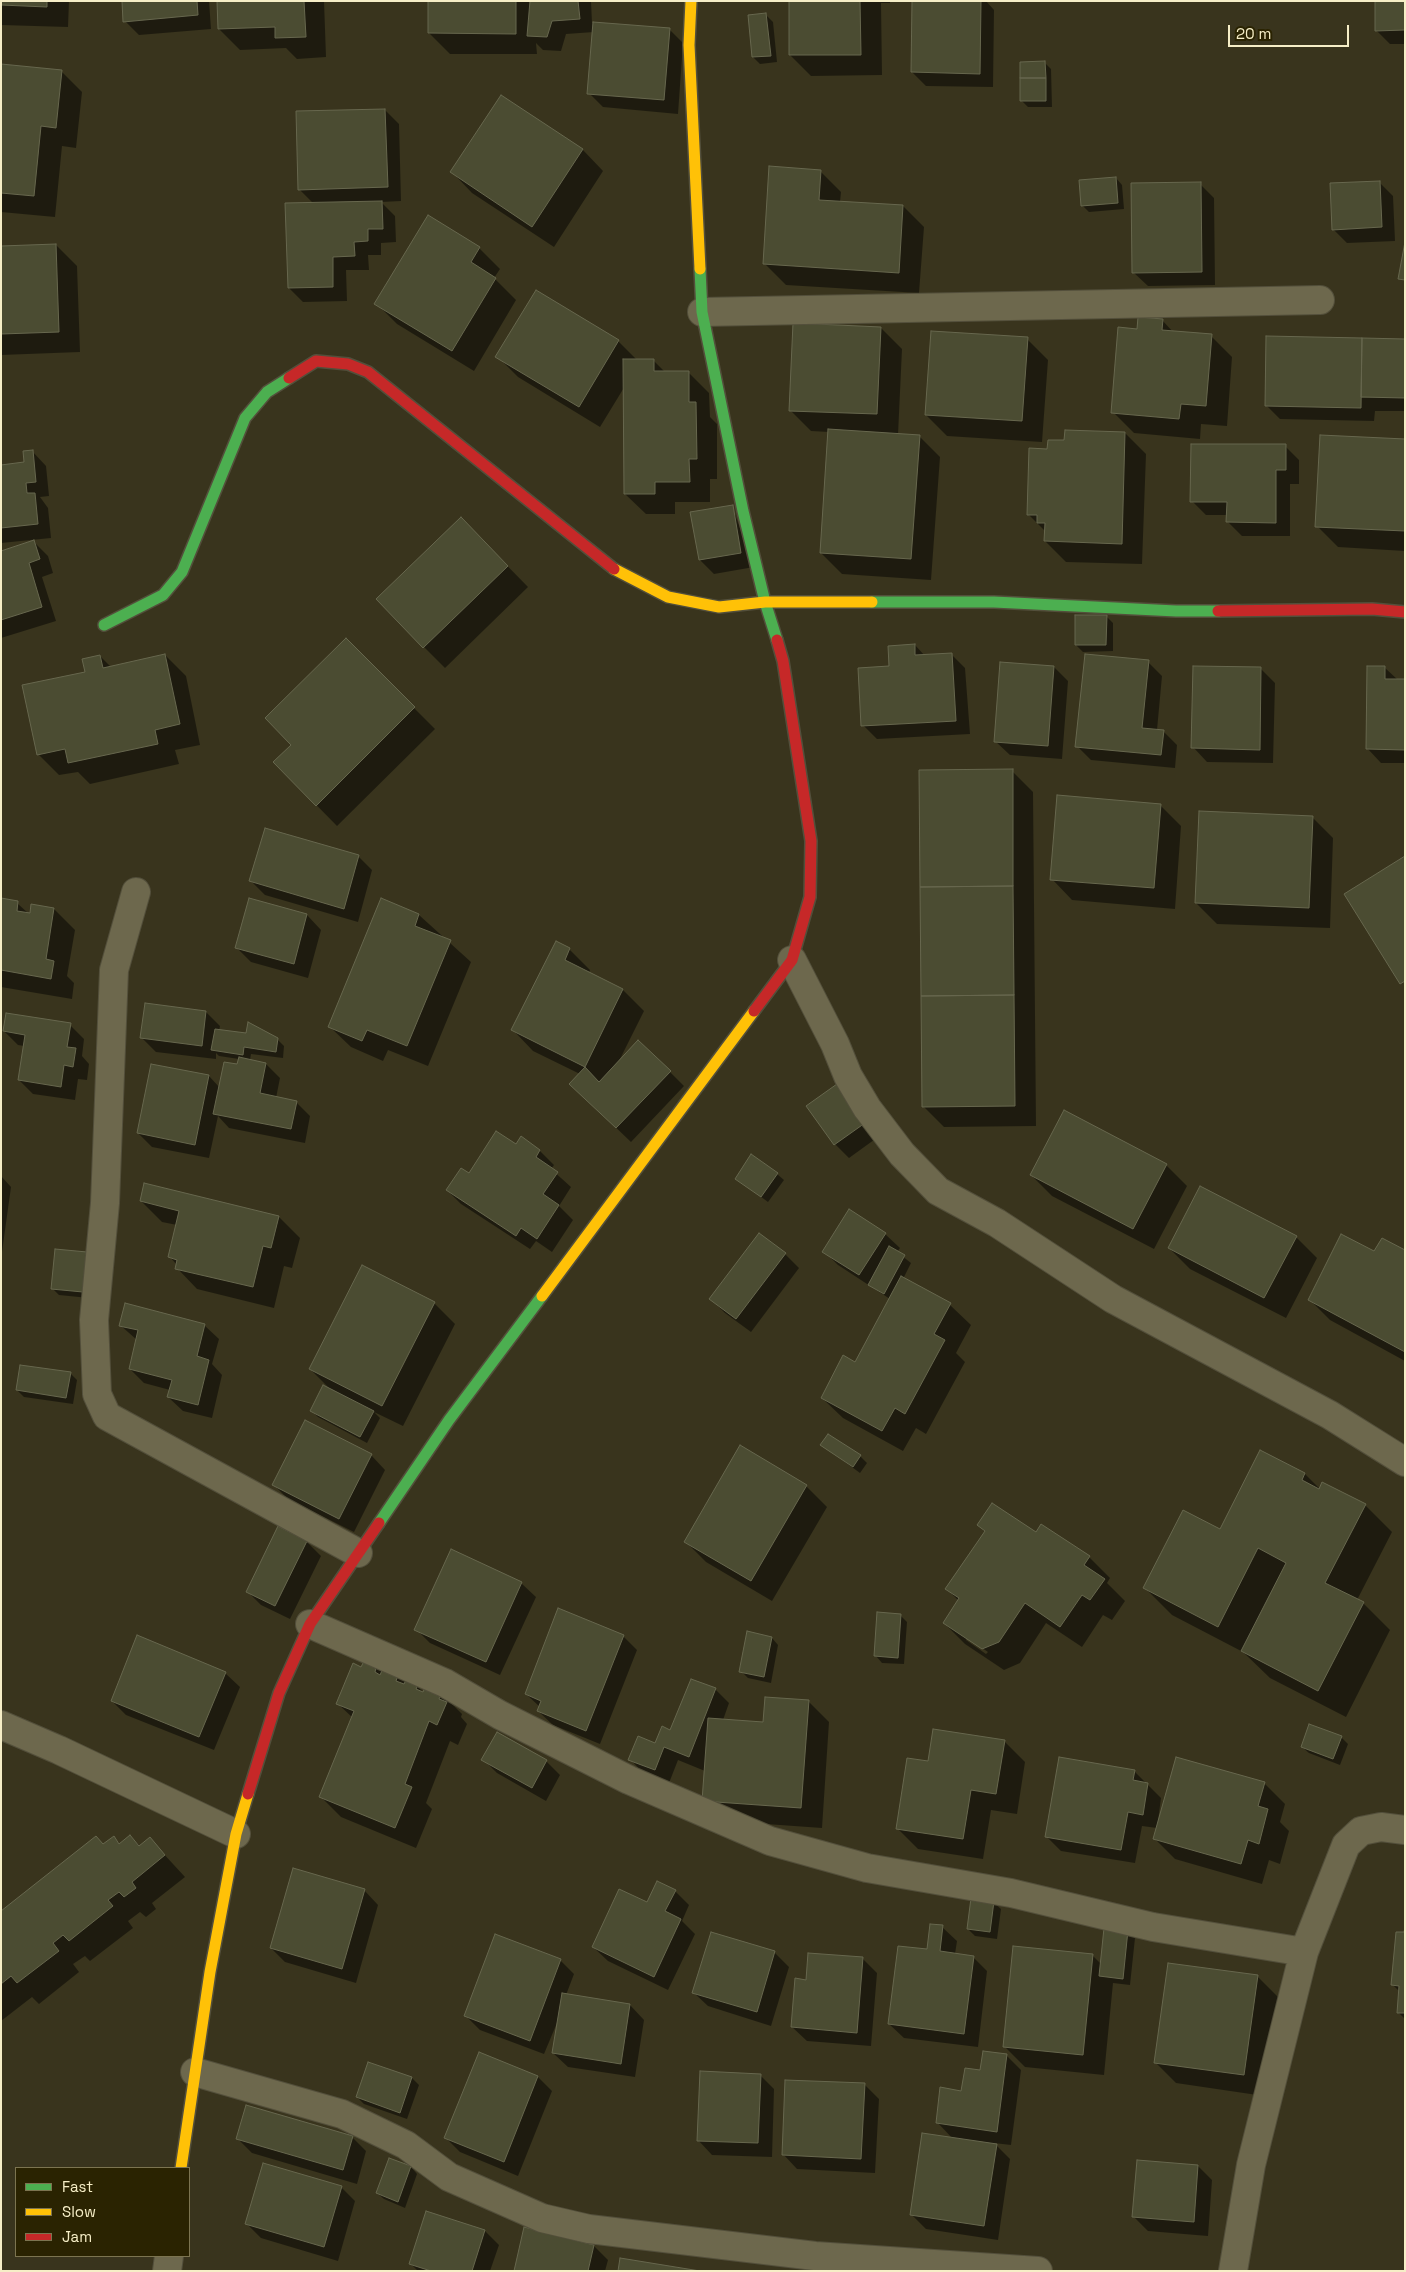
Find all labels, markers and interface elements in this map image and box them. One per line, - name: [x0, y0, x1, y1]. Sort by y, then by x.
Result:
- scale bar: [1231, 15, 1352, 47]
- text: 20 m: [1236, 24, 1271, 43]
- legend: [15, 2167, 190, 2257]
- text: Fast: [62, 2177, 93, 2196]
- text: Slow: [62, 2202, 96, 2221]
- text: Jam: [62, 2227, 92, 2246]

